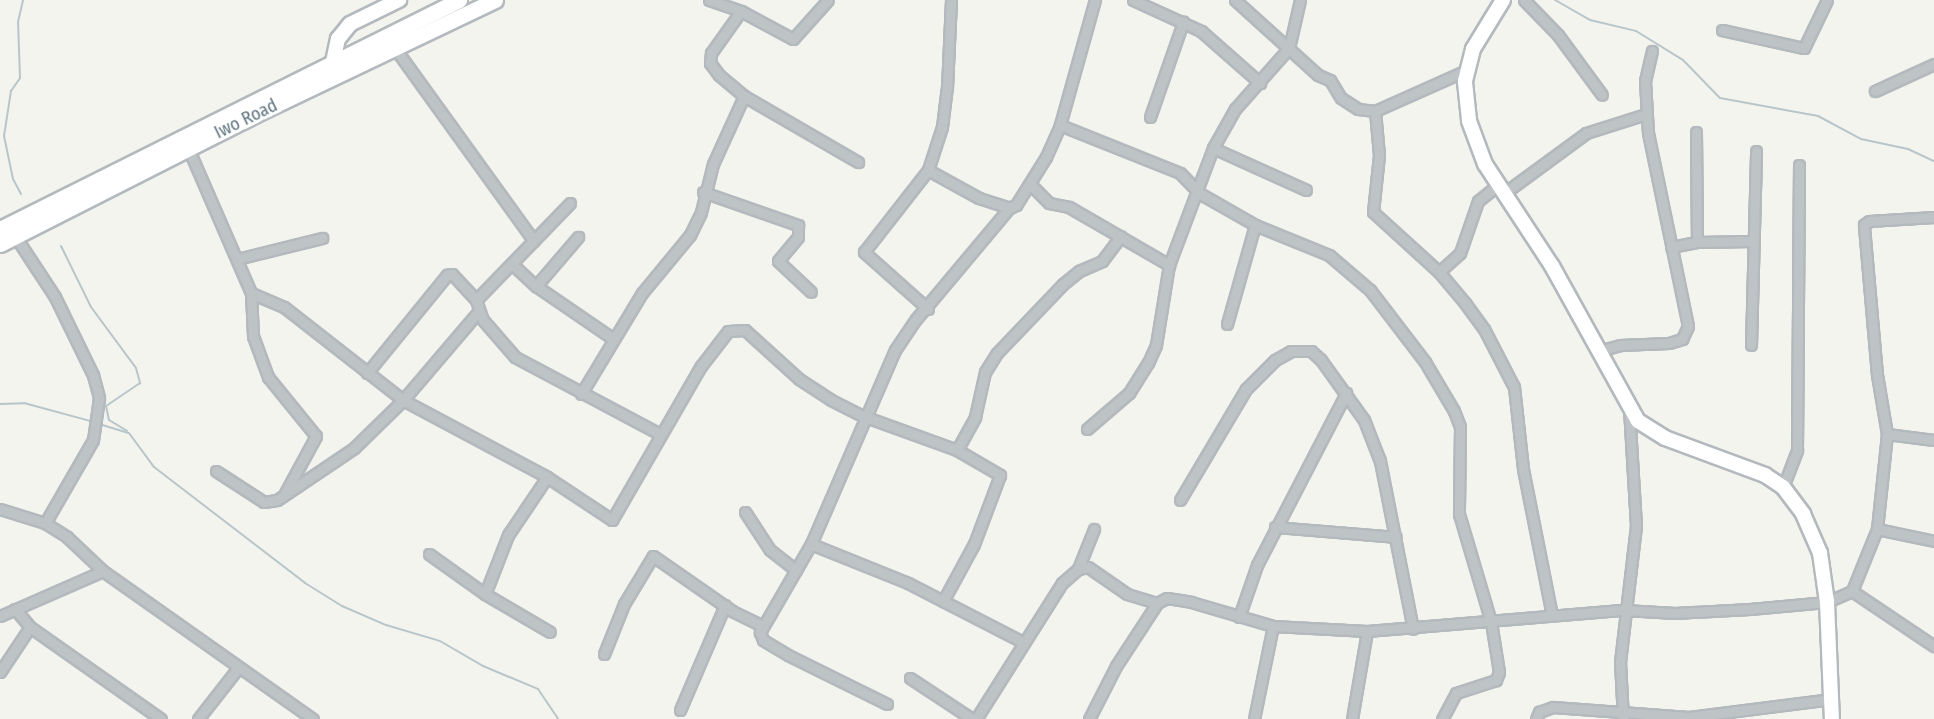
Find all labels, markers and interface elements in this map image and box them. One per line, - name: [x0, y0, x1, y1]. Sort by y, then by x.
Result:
- street label: Iwo Road: [211, 94, 281, 144]

